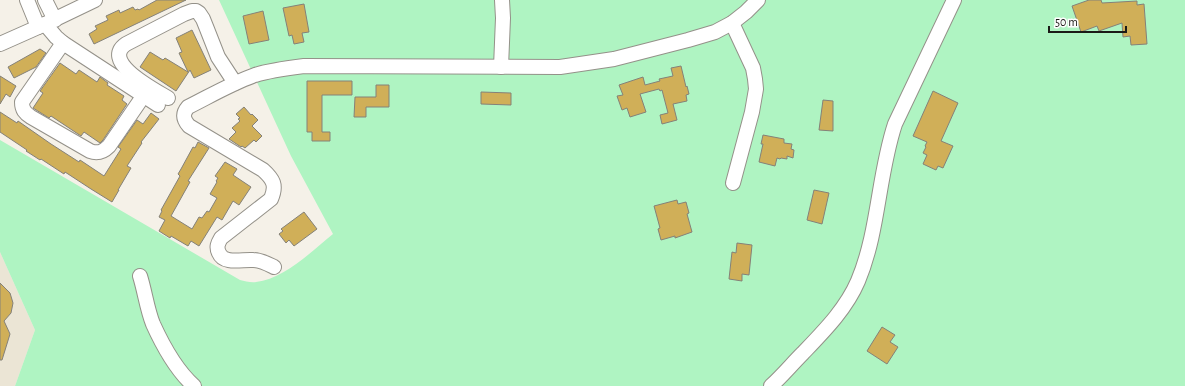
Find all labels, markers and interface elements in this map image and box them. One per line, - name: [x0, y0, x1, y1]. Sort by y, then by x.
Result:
- scale bar: [1049, 8, 1126, 34]
- text: 50 m: [1055, 16, 1078, 28]

